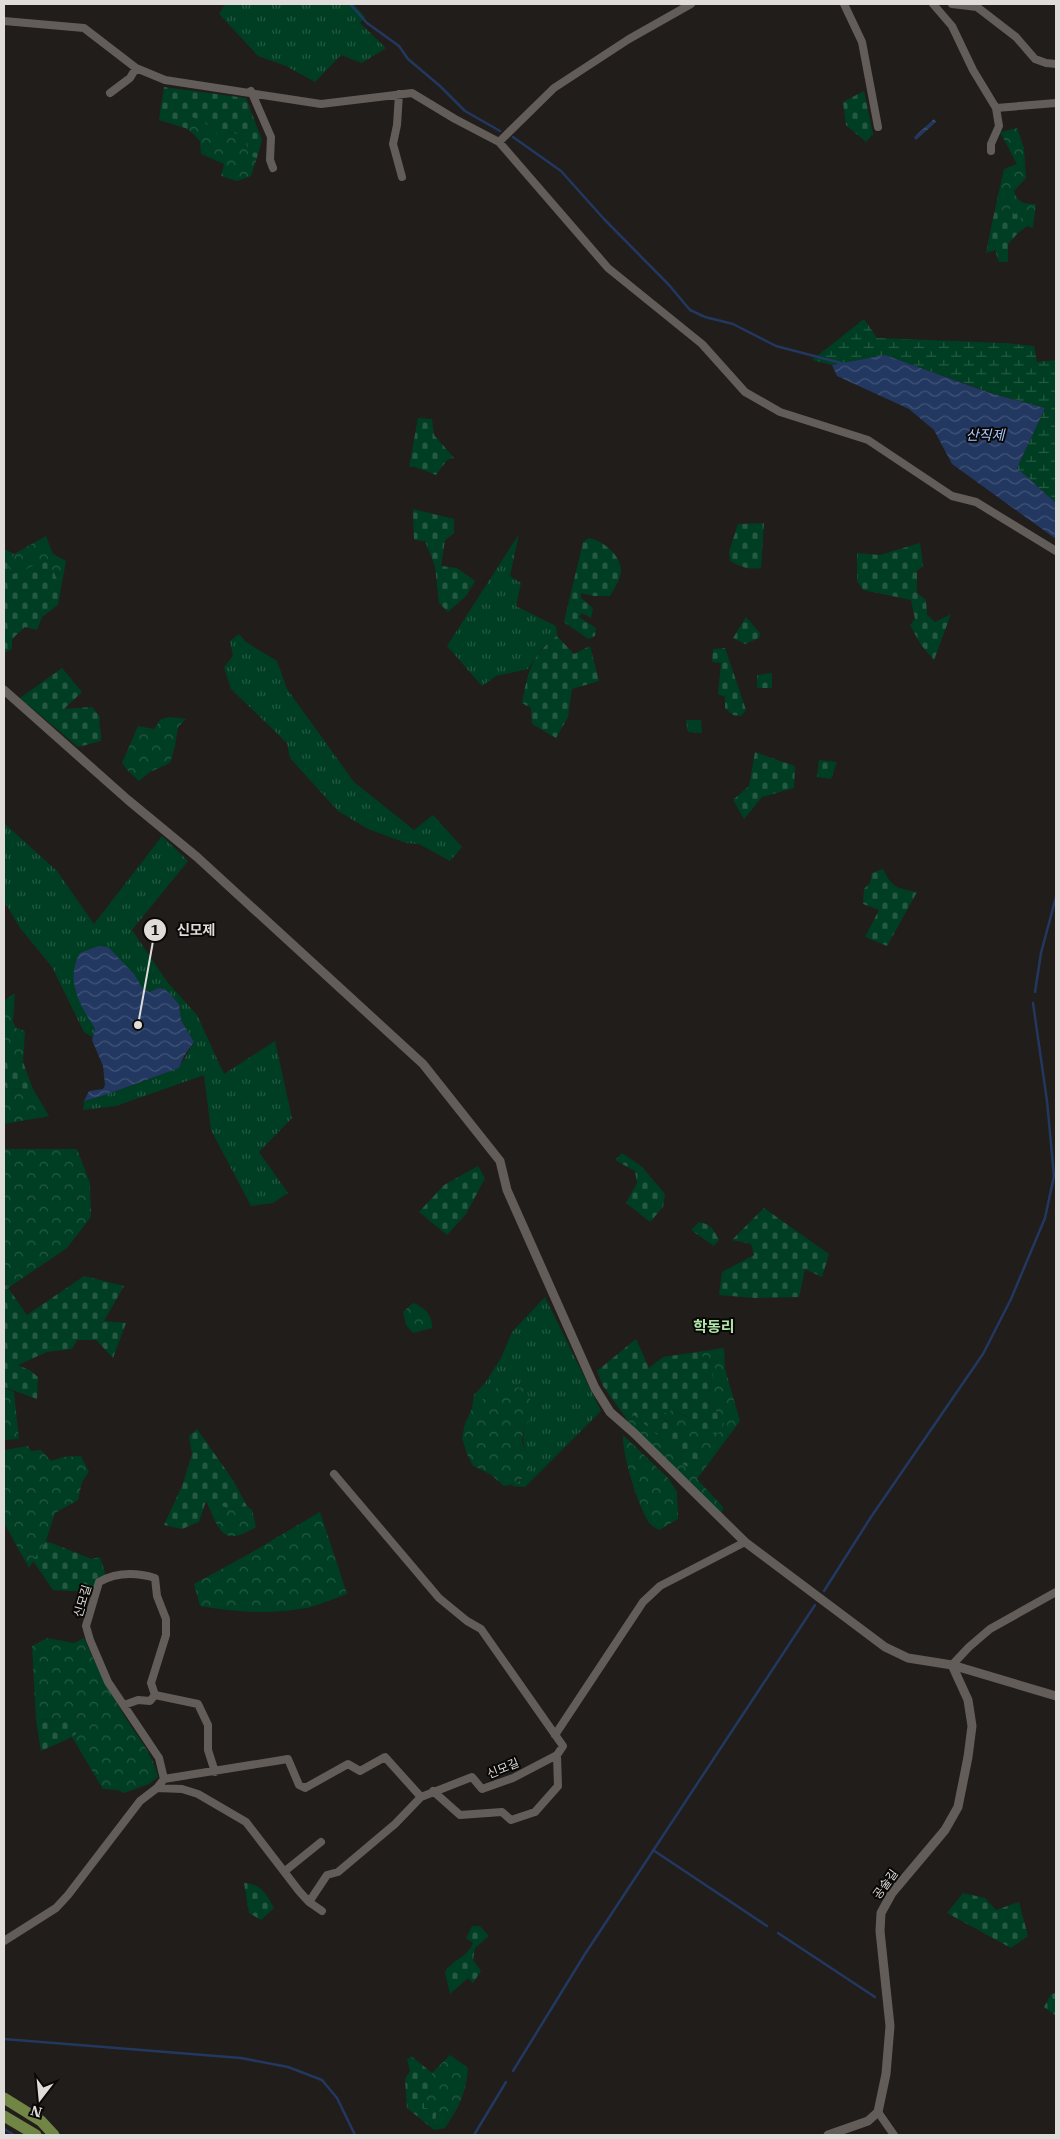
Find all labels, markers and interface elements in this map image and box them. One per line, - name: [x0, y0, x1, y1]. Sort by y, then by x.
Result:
- water label: 산직제: [966, 426, 1006, 444]
- callout: 신모제: [142, 916, 226, 945]
- text: 1: [150, 920, 160, 939]
- text: 신모제: [177, 921, 215, 939]
- district label: 학동리: [693, 1317, 735, 1336]
- street label: 신모길: [70, 1583, 94, 1619]
- street label: 신모길: [485, 1755, 521, 1781]
- street label: 공술길: [869, 1866, 901, 1902]
- north arrow: [15, 2074, 65, 2124]
- text: N: [29, 2101, 44, 2122]

